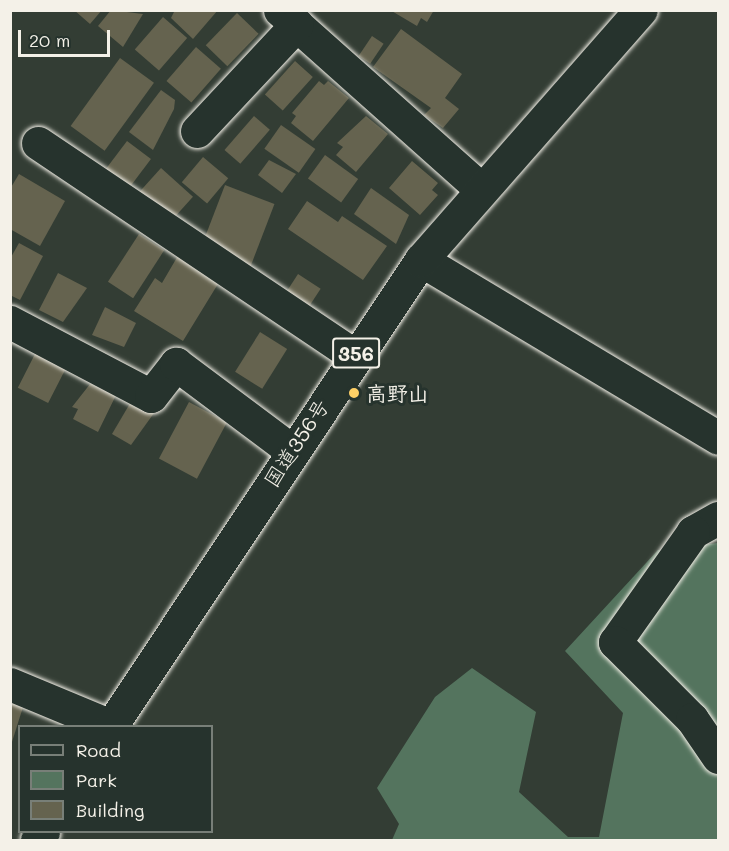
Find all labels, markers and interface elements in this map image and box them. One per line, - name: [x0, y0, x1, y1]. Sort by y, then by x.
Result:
- scale bar: [21, 18, 112, 56]
- text: 20 m: [29, 28, 70, 52]
- road number: 356: [332, 336, 380, 370]
- place label: 高野山: [366, 380, 429, 406]
- marker: 高野山: [347, 386, 361, 400]
- street label: 国道356号: [258, 394, 334, 492]
- legend: [18, 725, 213, 833]
- text: Road: [76, 738, 121, 762]
- text: Park: [76, 768, 117, 792]
- text: Building: [76, 798, 144, 822]

